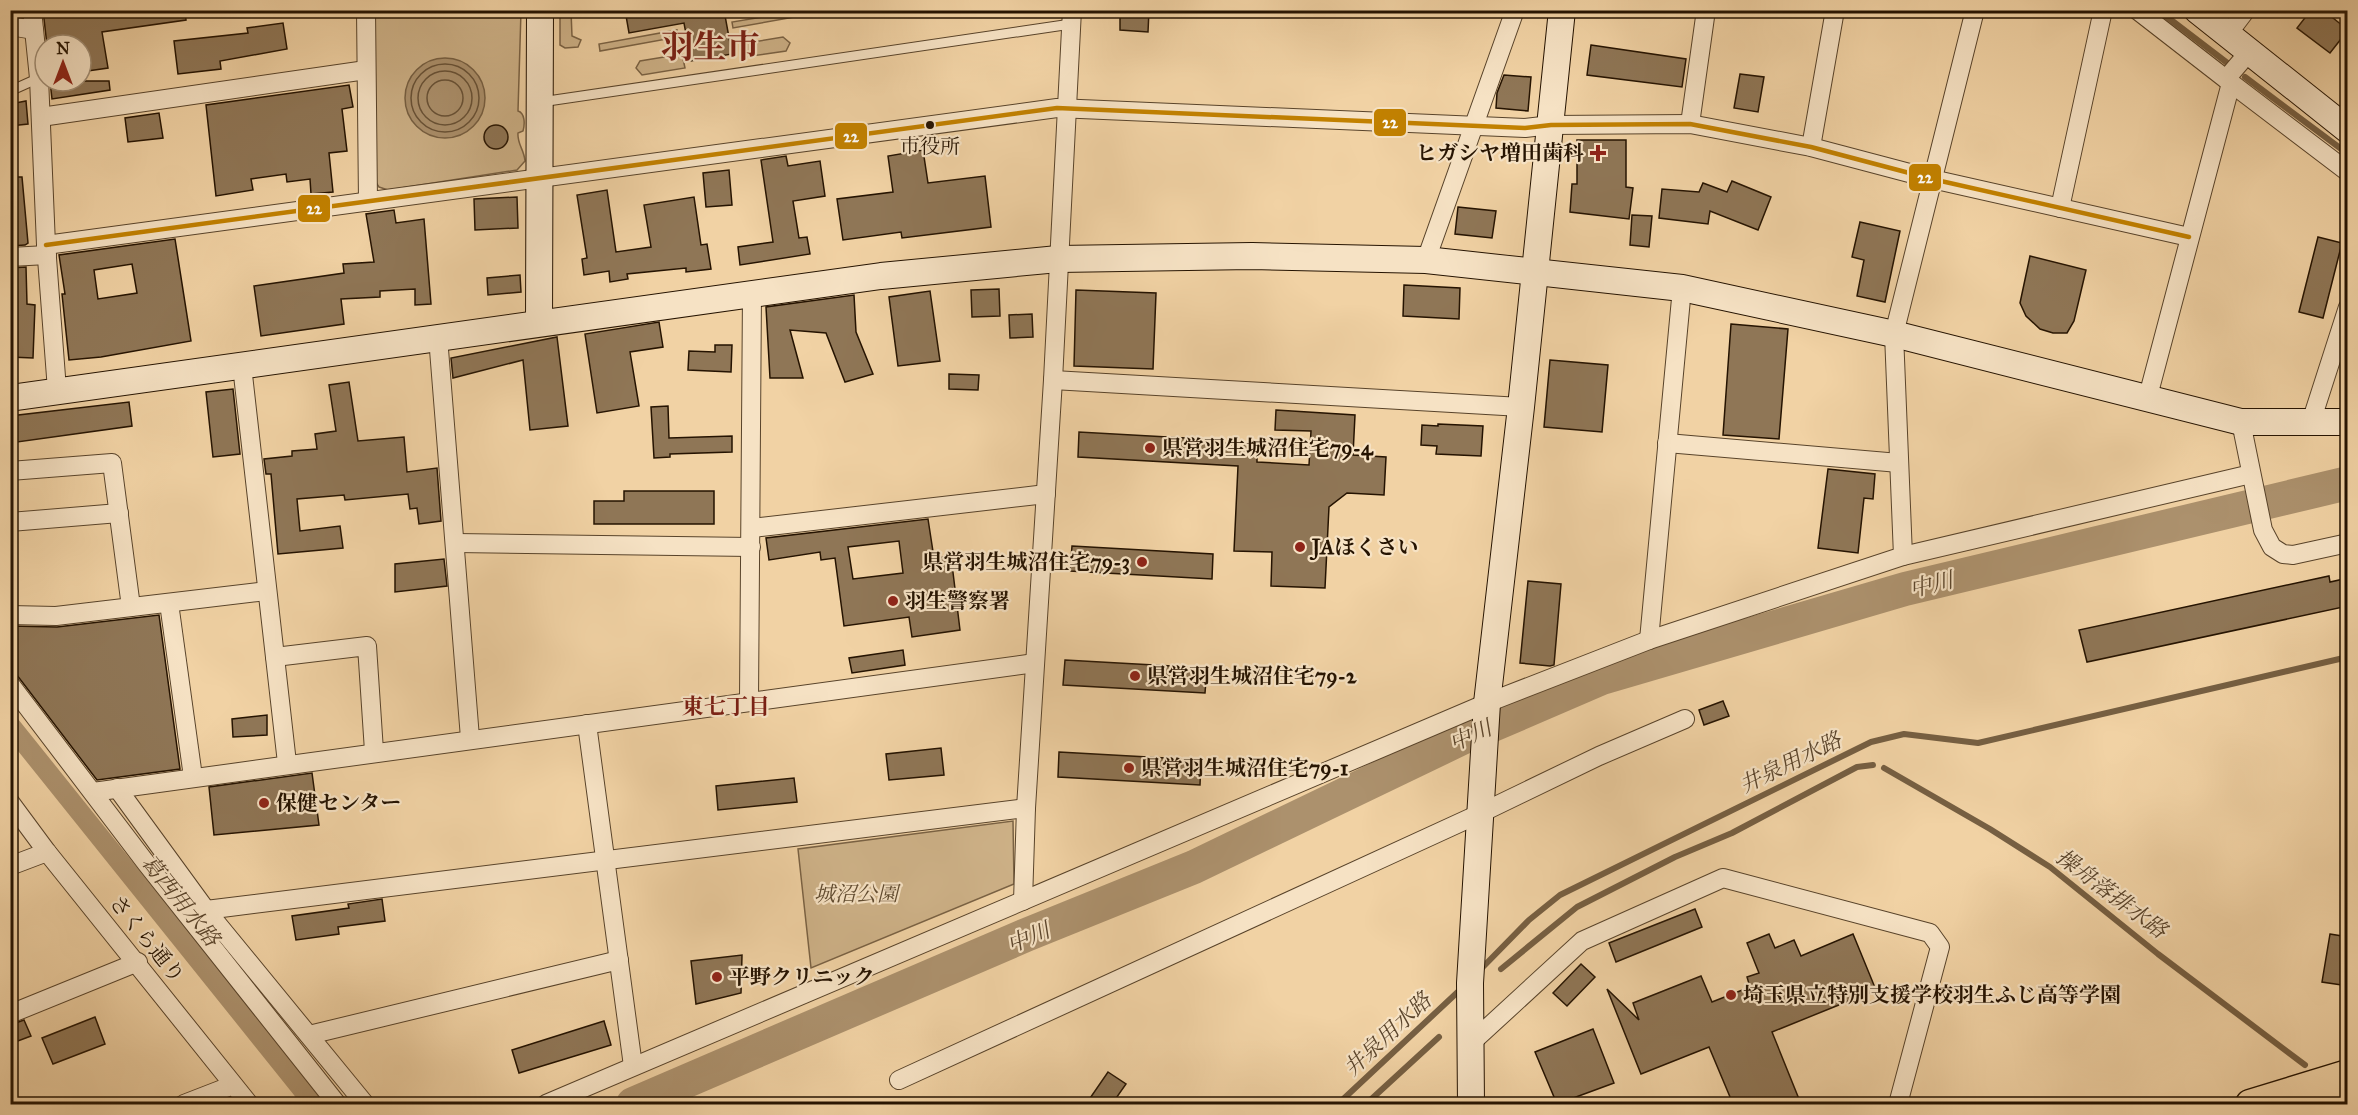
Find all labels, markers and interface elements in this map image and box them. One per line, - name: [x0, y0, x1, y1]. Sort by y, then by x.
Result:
- district label: 羽生市: [661, 27, 760, 67]
- north arrow: [33, 33, 93, 93]
- text: N: [56, 39, 70, 58]
- line badge: 22: [1373, 108, 1407, 137]
- text: 22: [1382, 113, 1399, 132]
- marker: 市役所: [924, 119, 936, 131]
- line badge: 22: [834, 122, 868, 150]
- text: 22: [843, 127, 860, 146]
- place label: 市役所: [900, 134, 960, 158]
- place label: ヒガシヤ増田歯科: [1416, 140, 1584, 166]
- marker: ヒガシヤ増田歯科: [1589, 144, 1607, 162]
- line badge: 22: [1908, 163, 1942, 192]
- text: 22: [1917, 168, 1934, 187]
- line badge: 22: [297, 194, 331, 223]
- text: 22: [306, 199, 323, 218]
- place label: 県営羽生城沼住宅79-4: [1162, 435, 1374, 461]
- marker: 県営羽生城沼住宅79-4: [1143, 441, 1157, 455]
- place label: JAほくさい: [1309, 534, 1418, 561]
- marker: JAほくさい: [1293, 540, 1307, 554]
- place label: 県営羽生城沼住宅79-3: [922, 549, 1130, 575]
- marker: 県営羽生城沼住宅79-3: [1135, 555, 1149, 569]
- water label: 中川: [1907, 566, 1958, 603]
- place label: 羽生警察署: [905, 588, 1010, 614]
- marker: 羽生警察署: [886, 594, 900, 608]
- place label: 県営羽生城沼住宅79-2: [1147, 663, 1357, 689]
- marker: 県営羽生城沼住宅79-2: [1128, 669, 1142, 683]
- district label: 東七丁目: [682, 693, 770, 720]
- water label: 中川: [1445, 713, 1498, 757]
- water label: 井泉用水路: [1735, 725, 1847, 799]
- place label: 県営羽生城沼住宅79-1: [1141, 755, 1348, 781]
- marker: 県営羽生城沼住宅79-1: [1122, 761, 1136, 775]
- place label: 保健センター: [276, 790, 401, 816]
- marker: 保健センター: [257, 796, 271, 810]
- water label: 操舟落排水路: [2051, 843, 2174, 945]
- water label: 葛西用水路: [136, 849, 227, 953]
- park label: 城沼公園: [814, 881, 901, 907]
- street label: さくら通り: [104, 890, 190, 988]
- water label: 中川: [1003, 916, 1056, 958]
- place label: 平野クリニック: [729, 964, 875, 990]
- marker: 平野クリニック: [710, 970, 724, 984]
- place label: 埼玉県立特別支援学校羽生ふじ高等学園: [1743, 982, 2121, 1008]
- water label: 井泉用水路: [1338, 986, 1438, 1082]
- marker: 埼玉県立特別支援学校羽生ふじ高等学園: [1724, 988, 1738, 1002]

